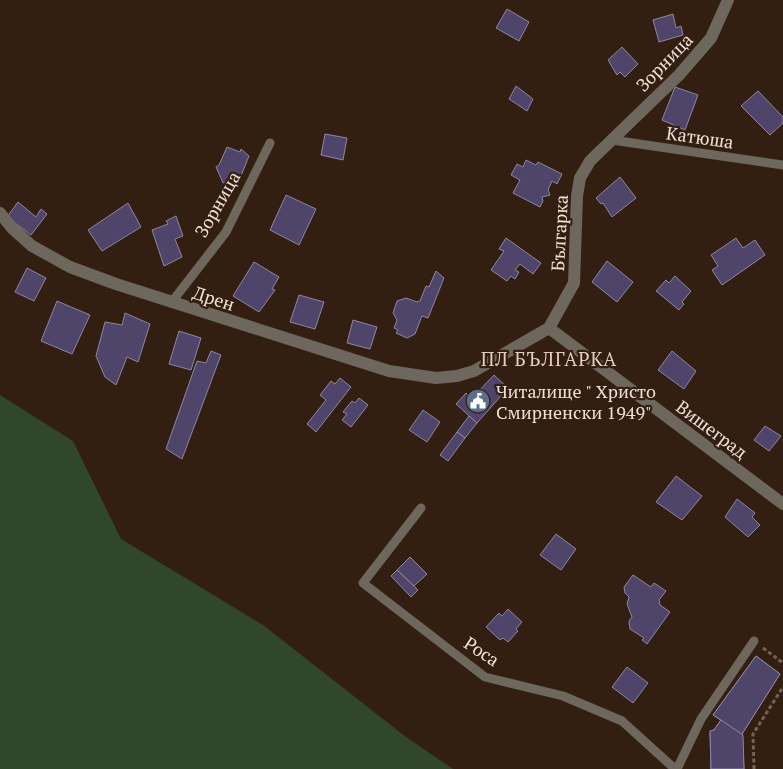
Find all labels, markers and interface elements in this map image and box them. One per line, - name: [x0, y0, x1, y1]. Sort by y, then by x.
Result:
- street label: Зорница: [630, 28, 698, 96]
- street label: Катюша: [665, 120, 735, 154]
- street label: Зорница: [189, 167, 245, 241]
- street label: Българка: [545, 194, 573, 272]
- street label: Дрен: [190, 280, 238, 316]
- district label: ПЛ БЪЛГАРКА: [481, 346, 617, 371]
- place label: Читалище " Христо Смирненски 1949": [496, 379, 656, 424]
- public building icon: Читалище " Христо Смирненски 1949": [465, 388, 491, 414]
- street label: Вишеград: [671, 394, 753, 464]
- street label: Роса: [460, 631, 504, 671]

